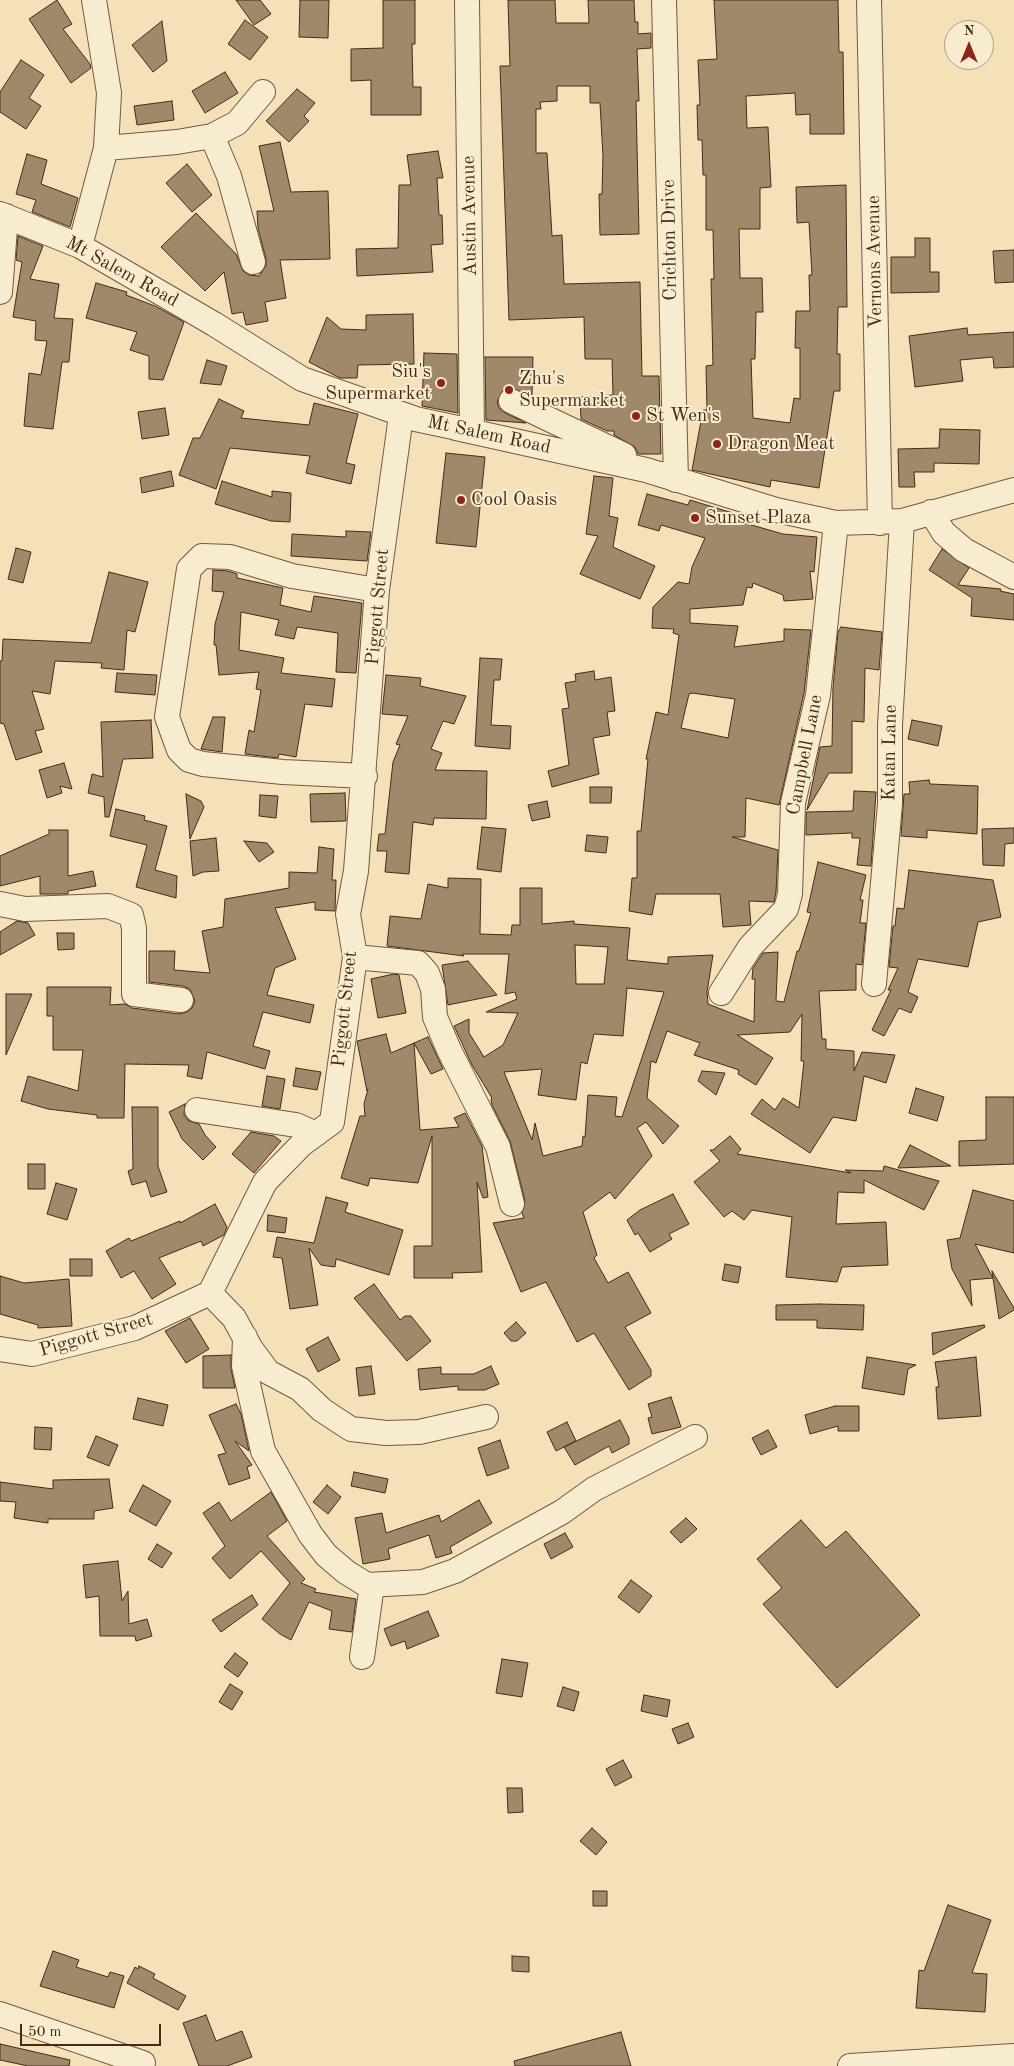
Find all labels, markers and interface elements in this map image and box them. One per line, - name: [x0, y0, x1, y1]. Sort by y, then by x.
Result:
- north arrow: [944, 20, 994, 70]
- text: N: [964, 24, 974, 38]
- street label: Austin Avenue: [458, 156, 482, 276]
- street label: Crichton Drive: [658, 179, 682, 301]
- street label: Vernons Avenue: [862, 195, 888, 329]
- street label: Mt Salem Road: [62, 232, 182, 312]
- place label: Siu's Supermarket: [325, 361, 431, 405]
- place label: Zhu's Supermarket: [519, 368, 625, 412]
- marker: Siu's Supermarket: [435, 377, 447, 389]
- marker: Zhu's Supermarket: [503, 384, 515, 396]
- place label: St Wen's: [646, 405, 720, 427]
- marker: St Wen's: [630, 410, 642, 422]
- street label: Mt Salem Road: [425, 411, 553, 459]
- place label: Dragon Meat: [727, 433, 835, 455]
- marker: Dragon Meat: [711, 438, 723, 450]
- place label: Cool Oasis: [471, 489, 557, 511]
- marker: Cool Oasis: [455, 494, 467, 506]
- place label: Sunset Plaza: [705, 507, 811, 529]
- marker: Sunset Plaza: [689, 512, 701, 524]
- street label: Piggott Street: [362, 548, 394, 666]
- street label: Campbell Lane: [782, 693, 828, 817]
- street label: Katan Lane: [878, 705, 902, 801]
- street label: Piggott Street: [328, 950, 362, 1068]
- street label: Piggott Street: [37, 1308, 155, 1362]
- scale bar: [22, 2014, 164, 2046]
- text: 50 m: [28, 2025, 62, 2040]

